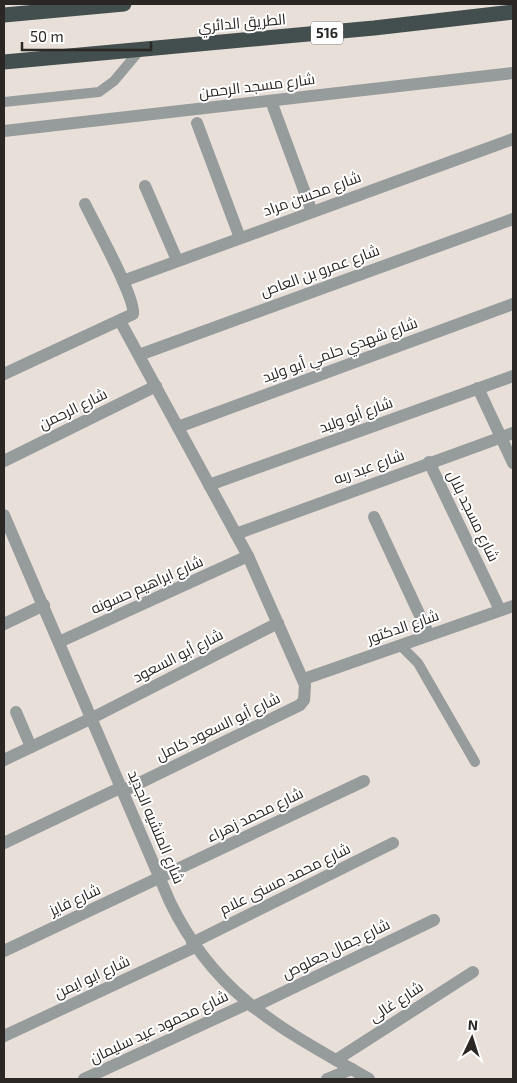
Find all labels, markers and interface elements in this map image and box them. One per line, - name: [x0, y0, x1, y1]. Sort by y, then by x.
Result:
- street label: الطريق الدائري: [197, 9, 287, 39]
- scale bar: [22, 20, 151, 52]
- road number: 516: [311, 22, 343, 44]
- text: 50 m: [30, 27, 64, 45]
- street label: شارع مسجد الرحمن: [198, 69, 316, 104]
- street label: شارع محسن مراد: [260, 167, 364, 222]
- street label: شارع عمرو بن العاص: [258, 240, 383, 303]
- street label: شارع شهدي حلمي أبو وليد: [260, 313, 421, 389]
- street label: شارع الرحمن: [35, 384, 111, 435]
- street label: شارع أبو وليد: [316, 392, 396, 439]
- street label: شارع عبد ربه: [331, 445, 407, 490]
- street label: شارع مسجد بلال: [441, 467, 504, 565]
- street label: شارع ابراهيم حسونه: [88, 551, 207, 620]
- street label: شارع الدكتور: [363, 605, 442, 650]
- street label: شارع أبو السعود: [129, 625, 227, 688]
- street label: شارع أبو السعود كامل: [152, 688, 284, 767]
- street label: شارع المنشيه الجديد: [122, 767, 189, 887]
- street label: شارع محمد زهراء: [203, 783, 307, 848]
- street label: شارع محمد مسنى علام: [216, 839, 354, 920]
- street label: شارع فايز: [45, 879, 104, 922]
- street label: شارع جمال جعلوص: [279, 914, 394, 985]
- street label: شارع ابو ايمن: [51, 951, 133, 1004]
- street label: شارع غالى: [365, 977, 428, 1028]
- street label: شارع محمود عيد سليمان: [86, 986, 232, 1069]
- north arrow: [447, 1013, 497, 1063]
- text: N: [467, 1016, 479, 1033]

